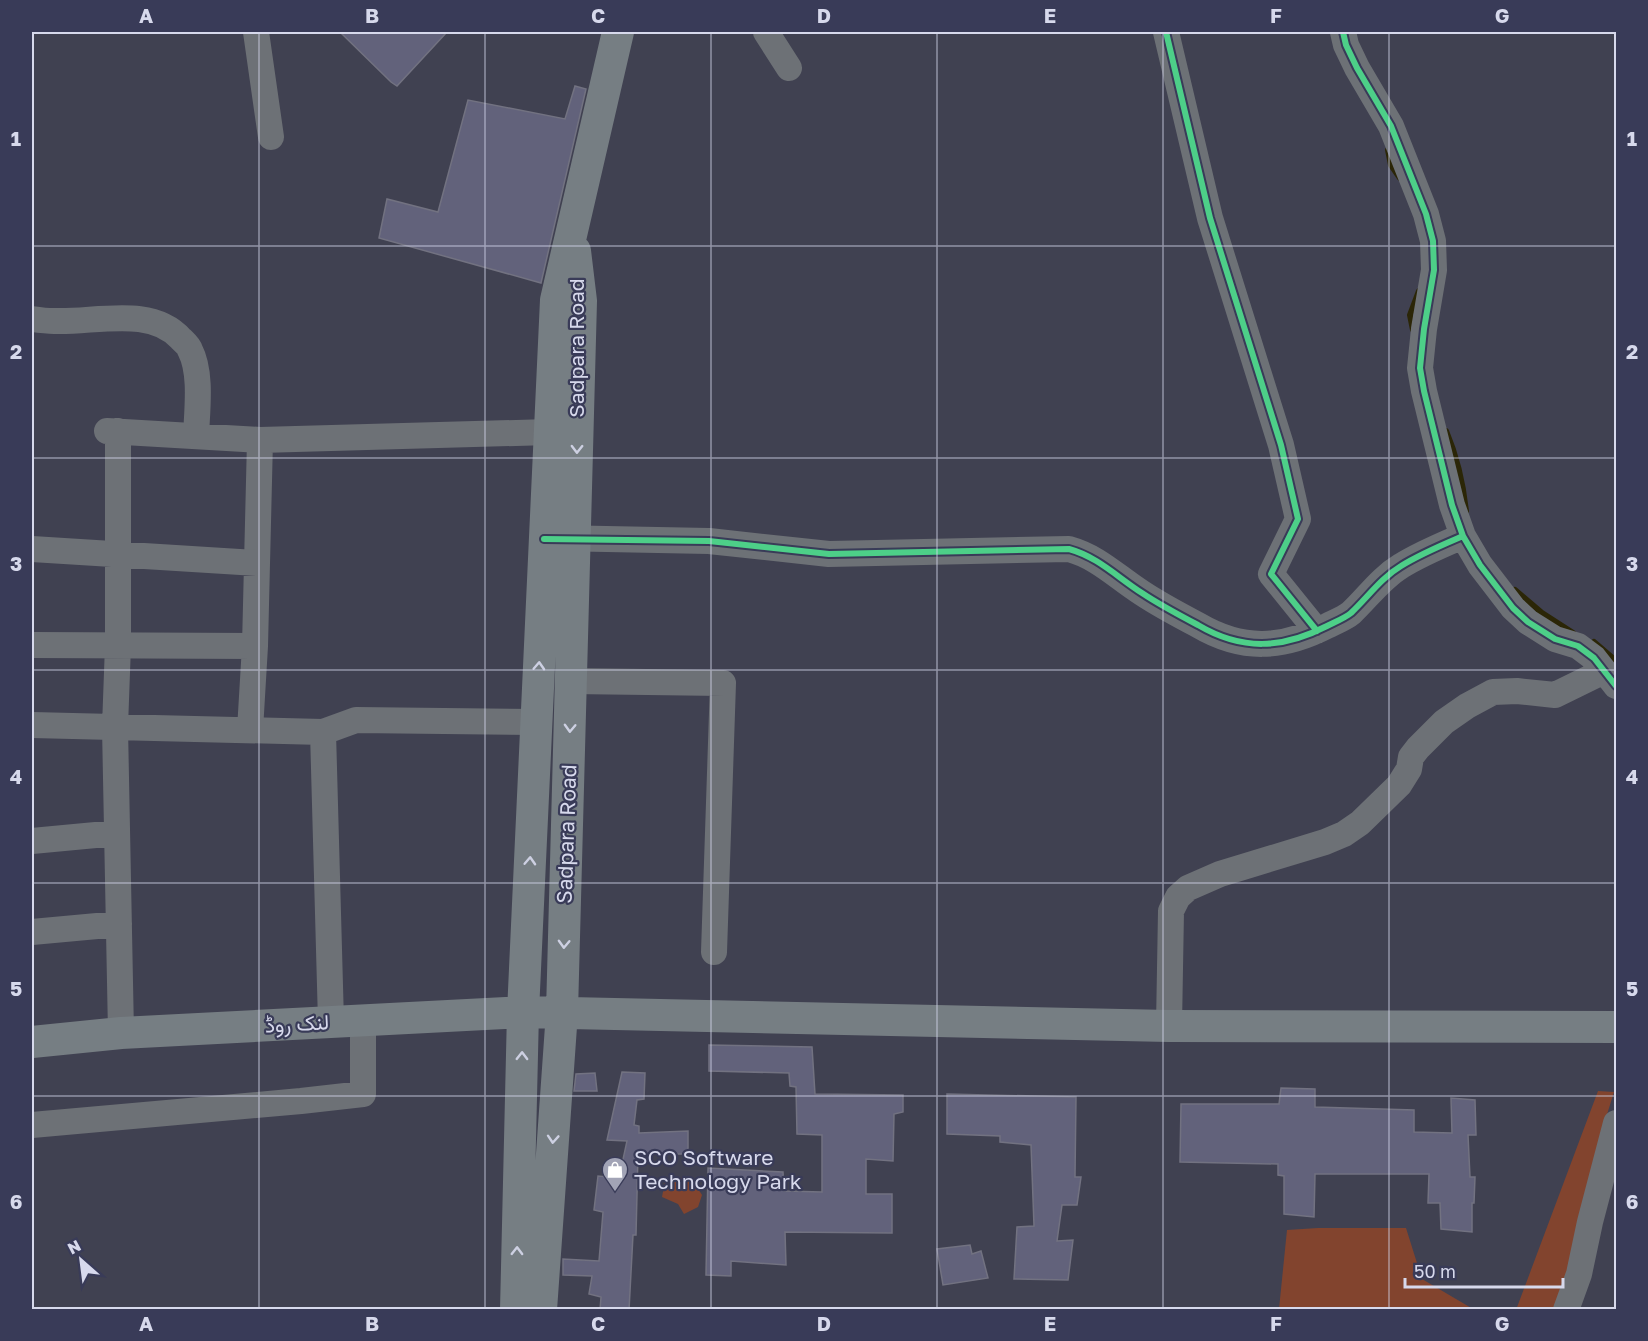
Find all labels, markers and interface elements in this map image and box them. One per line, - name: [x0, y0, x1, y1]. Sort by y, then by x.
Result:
- text: A: [139, 3, 153, 27]
- text: B: [365, 3, 379, 27]
- text: C: [591, 3, 605, 27]
- text: D: [817, 3, 831, 27]
- text: E: [1044, 3, 1056, 27]
- text: F: [1270, 3, 1282, 27]
- text: G: [1495, 3, 1509, 27]
- text: 1: [11, 126, 21, 150]
- text: 1: [1627, 126, 1637, 150]
- street label: Sadpara Road: [563, 278, 589, 418]
- text: 2: [10, 339, 22, 363]
- text: 2: [1626, 339, 1638, 363]
- one-way arrow: [571, 445, 583, 454]
- text: 3: [10, 551, 22, 575]
- text: 3: [1626, 551, 1638, 575]
- one-way arrow: [532, 662, 545, 671]
- one-way arrow: [563, 724, 576, 733]
- text: 4: [10, 764, 22, 788]
- street label: Sadpara Road: [551, 764, 581, 904]
- text: 4: [1626, 764, 1638, 788]
- one-way arrow: [523, 857, 536, 866]
- one-way arrow: [558, 940, 570, 949]
- text: 5: [10, 976, 22, 1000]
- text: 5: [1626, 976, 1638, 1000]
- street label: لنک روڈ: [264, 1008, 330, 1039]
- one-way arrow: [515, 1052, 528, 1061]
- one-way arrow: [547, 1134, 560, 1143]
- place label: SCO Software Technology Park: [634, 1144, 802, 1194]
- shop icon: SCO Software Technology Park: [600, 1155, 630, 1193]
- text: 6: [10, 1189, 22, 1213]
- text: 6: [1626, 1189, 1638, 1213]
- north arrow: [51, 1230, 111, 1290]
- text: N: [64, 1235, 84, 1258]
- one-way arrow: [511, 1247, 523, 1256]
- scale bar: [1405, 1251, 1562, 1289]
- text: 50 m: [1414, 1260, 1456, 1282]
- text: A: [139, 1311, 153, 1335]
- text: B: [365, 1311, 379, 1335]
- text: C: [591, 1311, 605, 1335]
- text: D: [817, 1311, 831, 1335]
- text: E: [1044, 1311, 1056, 1335]
- text: F: [1270, 1311, 1282, 1335]
- text: G: [1495, 1311, 1509, 1335]

